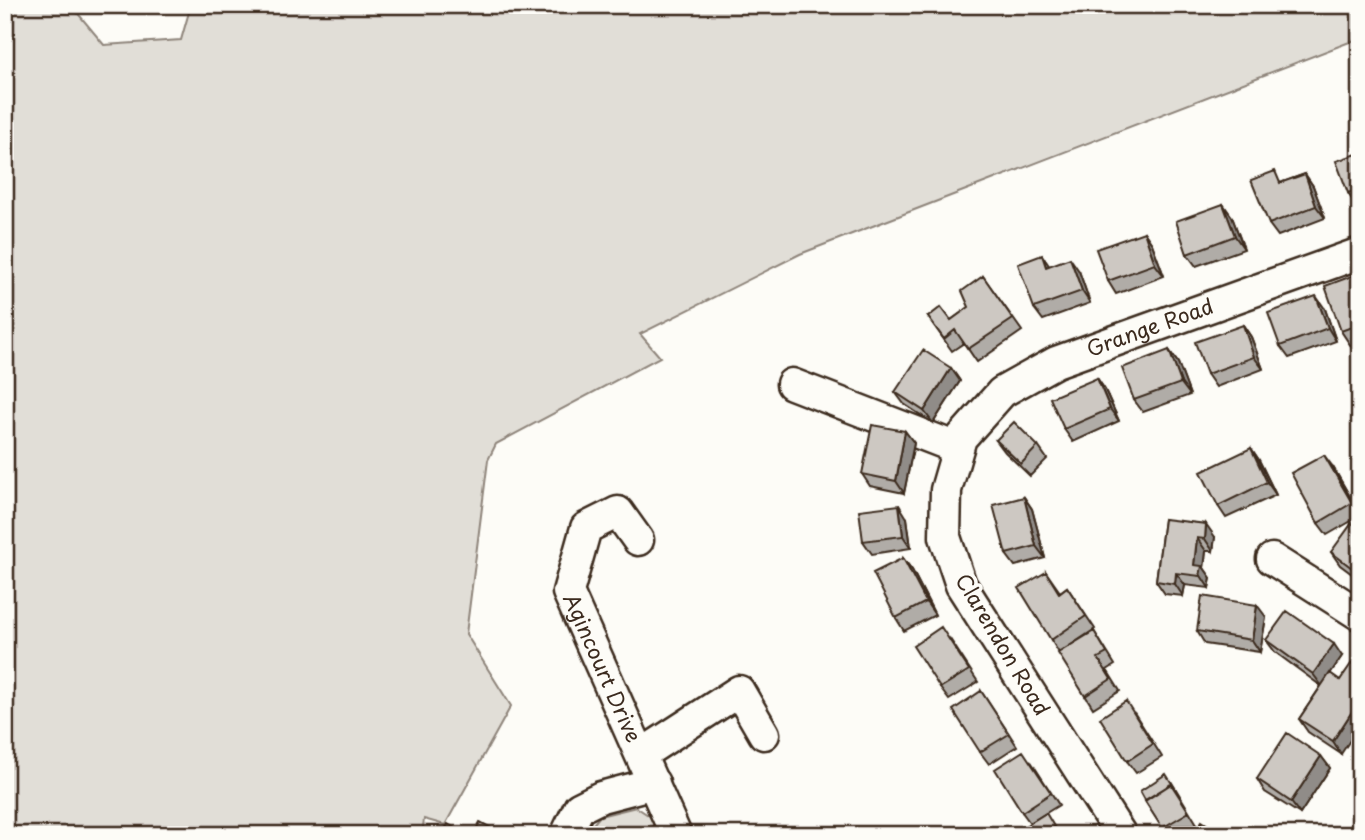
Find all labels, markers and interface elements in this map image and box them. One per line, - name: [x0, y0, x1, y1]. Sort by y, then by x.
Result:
- street label: Grange Road: [1082, 289, 1217, 364]
- street label: Clarendon Road: [949, 567, 1059, 721]
- street label: Agincourt Drive: [556, 588, 651, 747]

